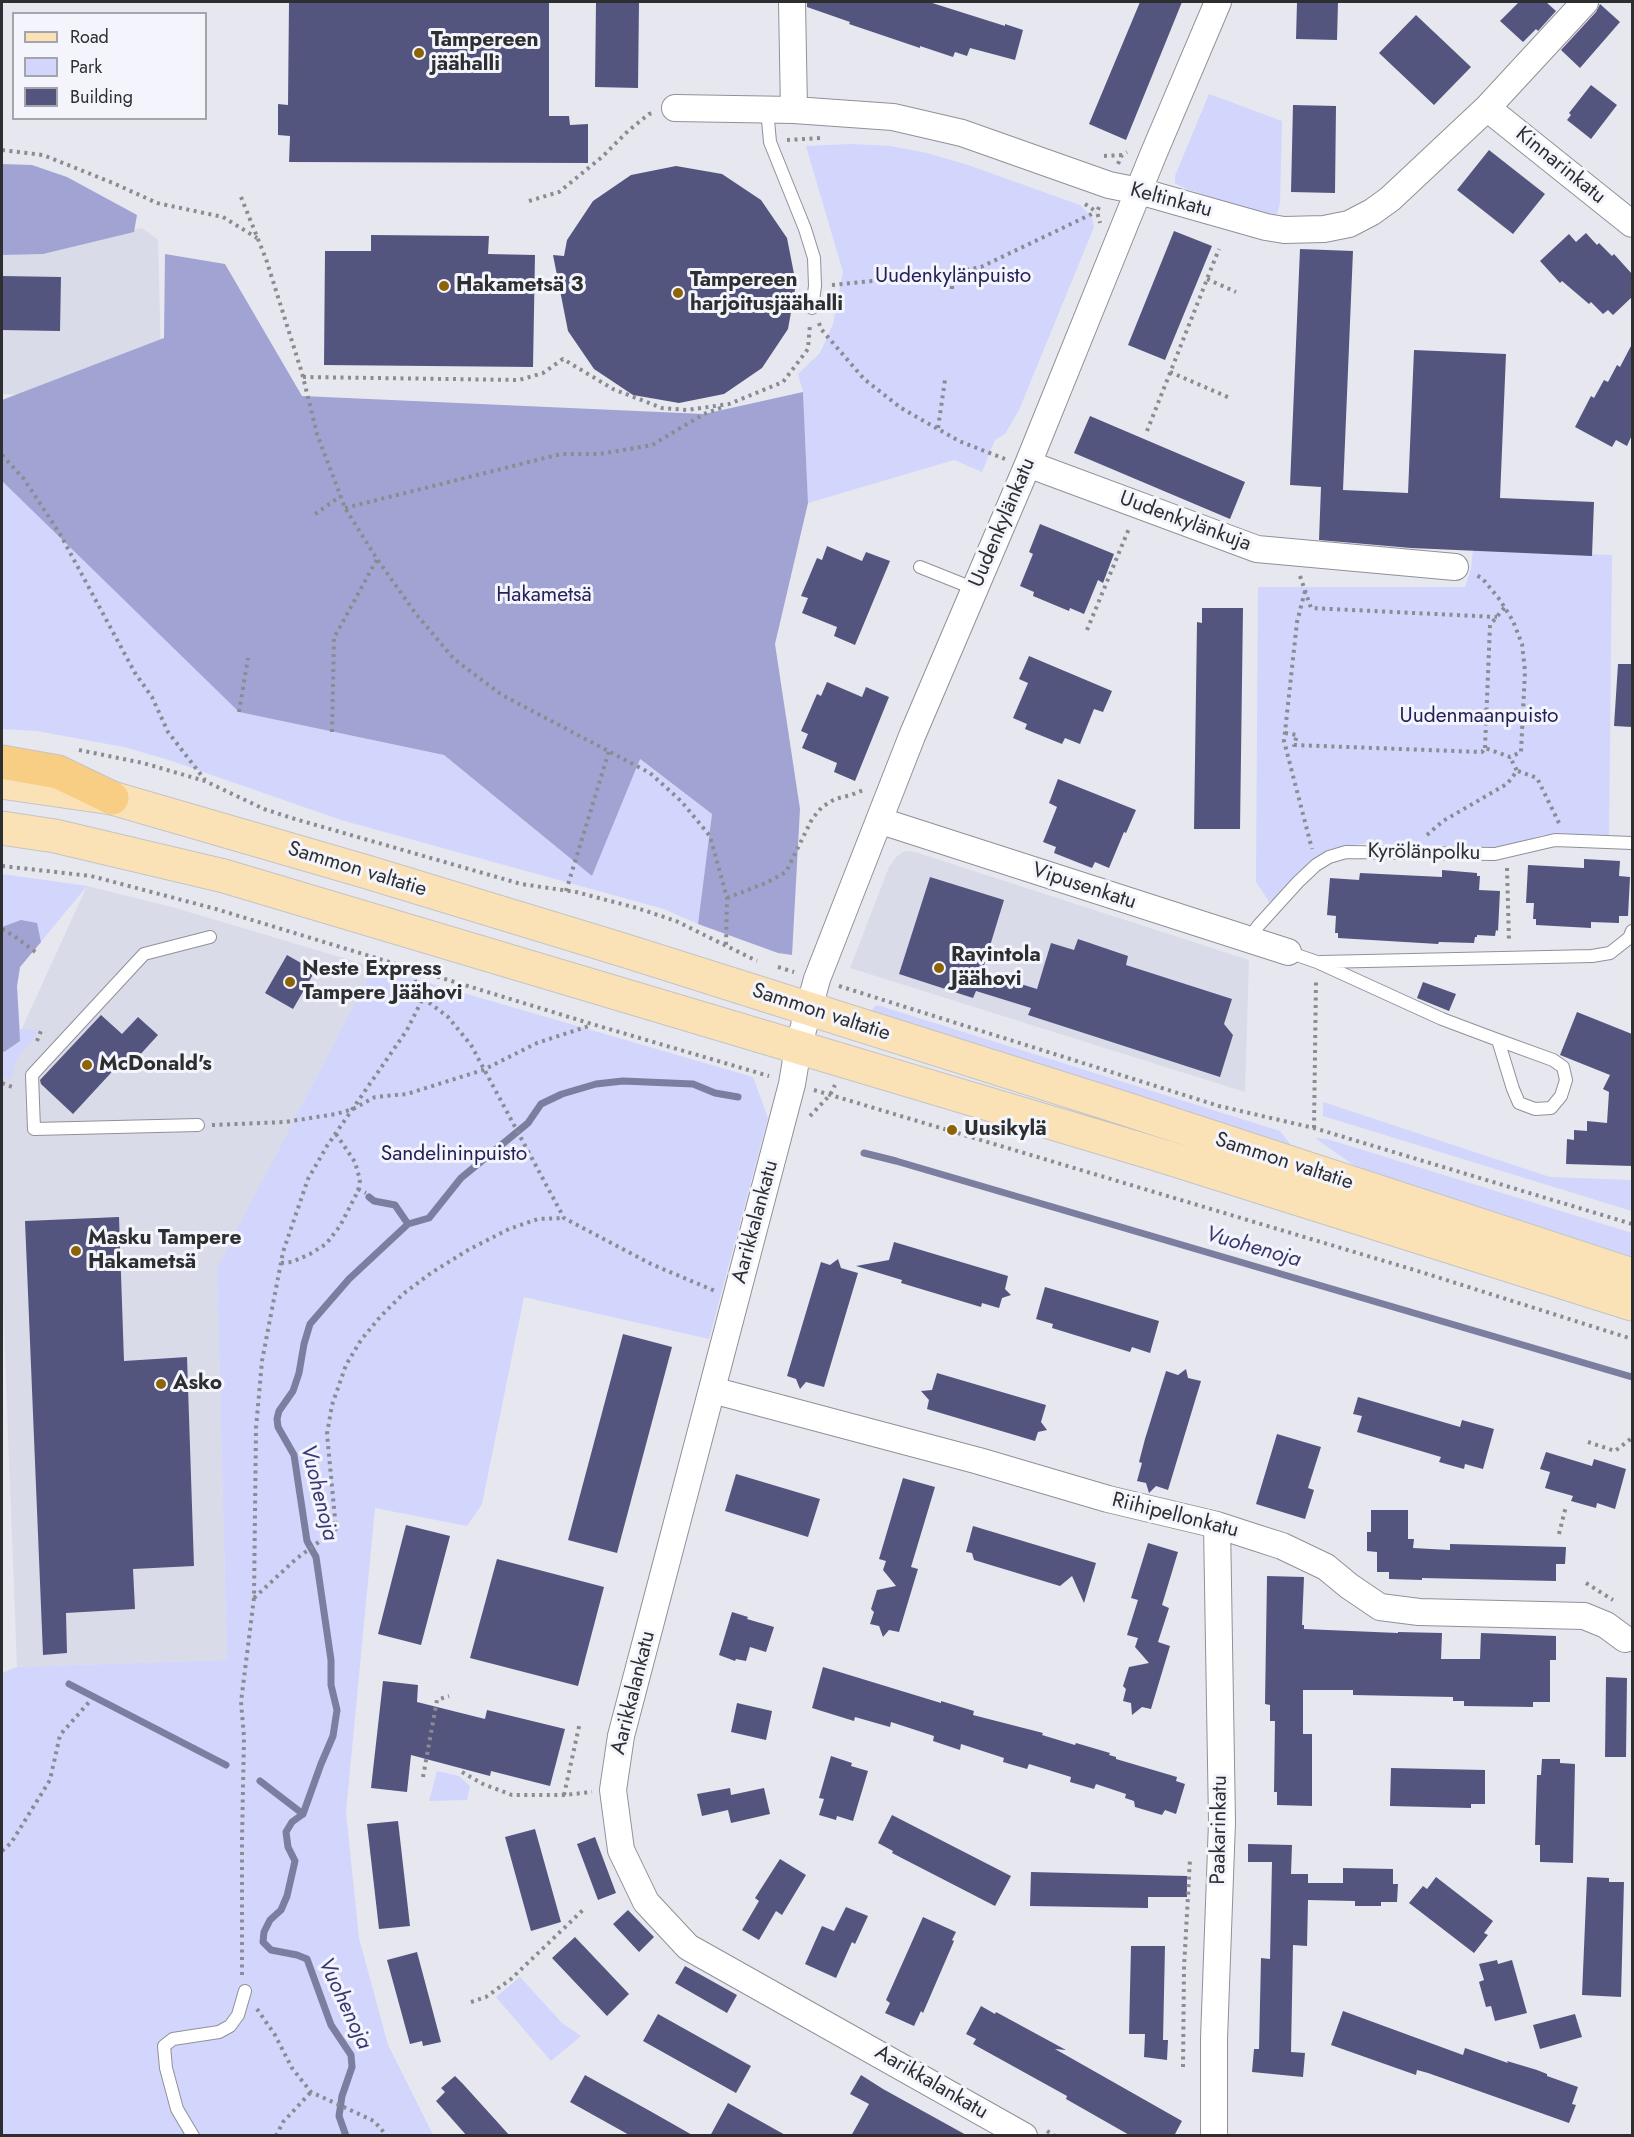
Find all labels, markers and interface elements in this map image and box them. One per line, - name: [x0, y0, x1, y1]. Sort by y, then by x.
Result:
- legend: [12, 12, 207, 120]
- text: Road: [70, 24, 109, 50]
- place label: Tampereen jäähalli: [431, 28, 539, 78]
- marker: Tampereen jäähalli: [412, 46, 426, 60]
- text: Park: [70, 54, 102, 80]
- text: Building: [70, 84, 133, 110]
- street label: Kinnarinkatu: [1510, 122, 1610, 210]
- street label: Keltinkatu: [1127, 178, 1215, 224]
- park label: Uudenkylänpuisto: [875, 264, 1031, 290]
- place label: Tampereen harjoitusjäähalli: [690, 268, 843, 318]
- place label: Hakametsä 3: [456, 273, 584, 299]
- marker: Hakametsä 3: [437, 279, 451, 293]
- marker: Tampereen harjoitusjäähalli: [671, 286, 685, 300]
- street label: Uudenkylänkatu: [964, 454, 1042, 592]
- street label: Uudenkylänkuja: [1116, 487, 1254, 557]
- park label: Hakametsä: [496, 583, 592, 609]
- park label: Uudenmaanpuisto: [1399, 704, 1559, 730]
- street label: Sammon valtatie: [285, 837, 429, 903]
- street label: Kyrölänpolku: [1367, 839, 1481, 867]
- street label: Vipusenkatu: [1029, 858, 1139, 916]
- place label: Ravintola Jäähovi: [951, 943, 1041, 993]
- place label: Neste Express Tampere Jäähovi: [302, 957, 463, 1007]
- marker: Ravintola Jäähovi: [932, 961, 946, 975]
- marker: Neste Express Tampere Jäähovi: [283, 975, 297, 989]
- street label: Sammon valtatie: [749, 979, 893, 1047]
- place label: McDonald's: [99, 1052, 212, 1078]
- marker: McDonald's: [80, 1058, 94, 1072]
- place label: Uusikylä: [964, 1117, 1047, 1143]
- marker: Uusikylä: [945, 1123, 959, 1137]
- street label: Sammon valtatie: [1212, 1128, 1356, 1196]
- park label: Sandelininpuisto: [381, 1142, 527, 1168]
- street label: Aarikkalankatu: [727, 1158, 785, 1286]
- water label: Vuohenoja: [1202, 1222, 1304, 1274]
- place label: Masku Tampere Hakametsä: [88, 1226, 241, 1276]
- marker: Masku Tampere Hakametsä: [69, 1244, 83, 1258]
- place label: Asko: [173, 1371, 222, 1397]
- marker: Asko: [154, 1377, 168, 1391]
- water label: Vuohenoja: [293, 1442, 343, 1544]
- street label: Riihipellonkatu: [1109, 1488, 1241, 1544]
- street label: Aarikkalankatu: [606, 1629, 662, 1757]
- street label: Paakarinkatu: [1206, 1775, 1234, 1885]
- water label: Vuohenoja: [311, 1954, 377, 2054]
- street label: Aarikkalankatu: [870, 2040, 992, 2126]

